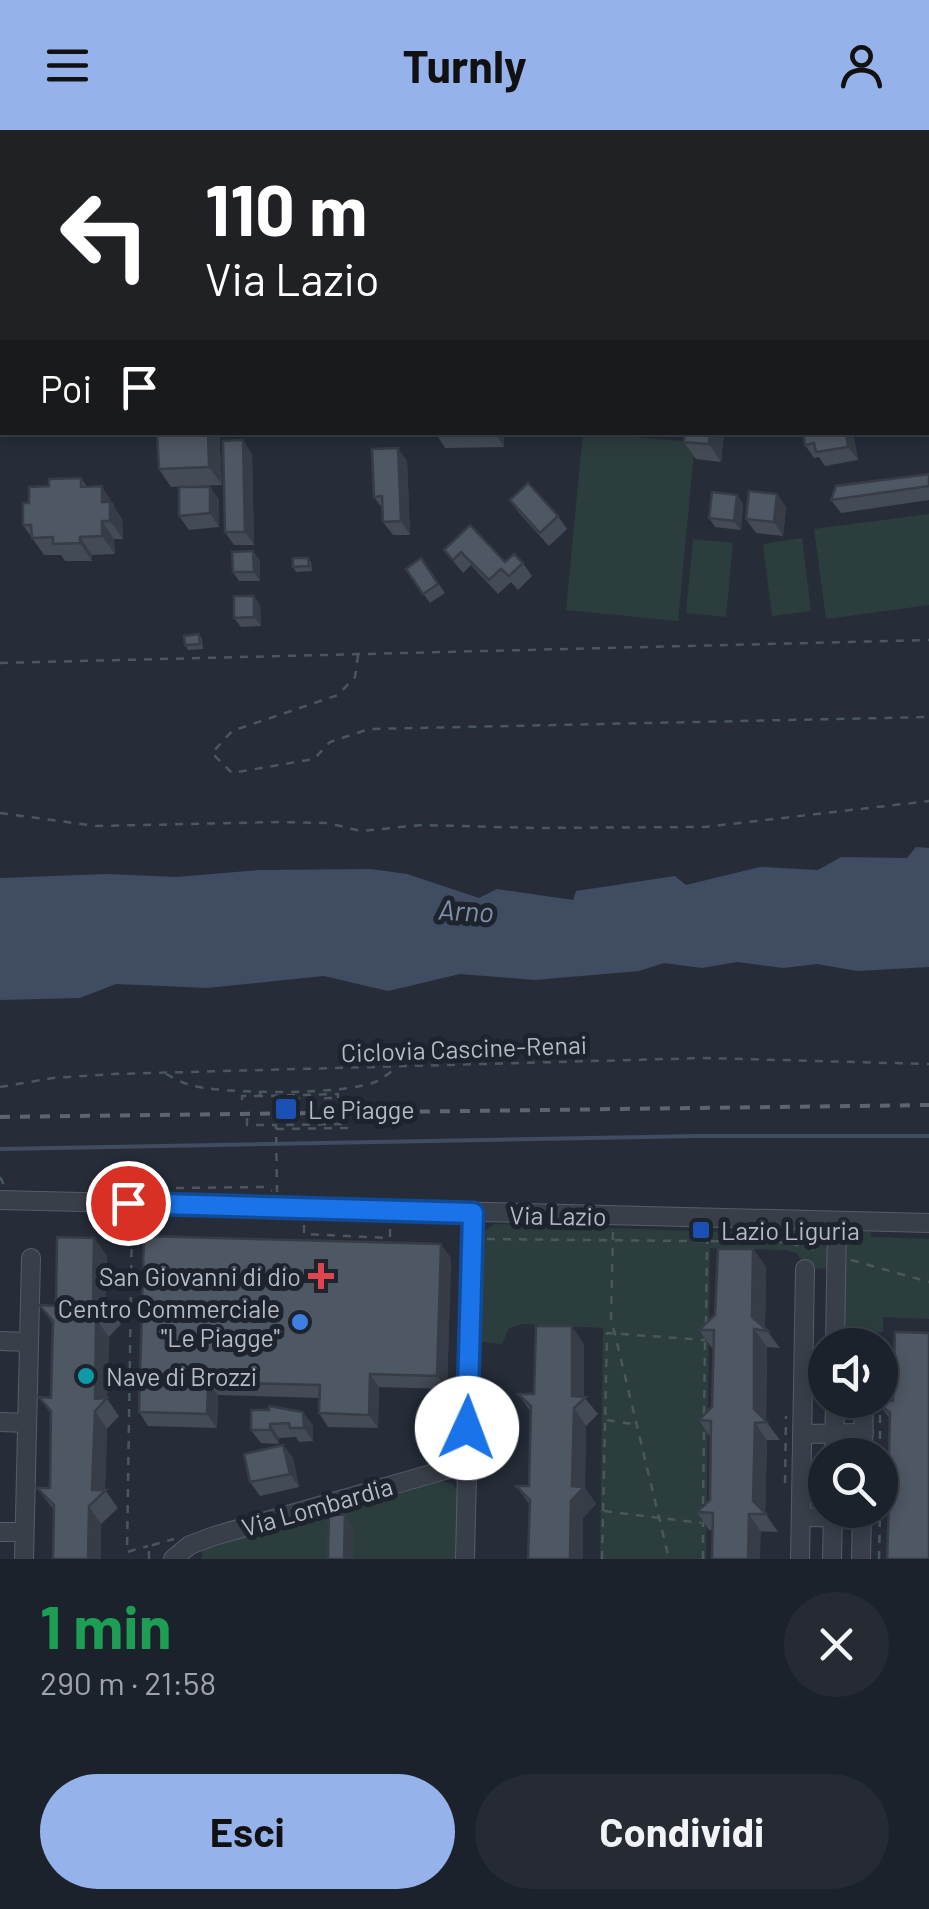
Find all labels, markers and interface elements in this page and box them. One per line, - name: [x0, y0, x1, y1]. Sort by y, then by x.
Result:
- icon: menu: [40, 38, 95, 93]
- text: Turnly: [402, 38, 527, 92]
- icon: person: [834, 38, 889, 93]
- text: 110 m: [205, 166, 367, 250]
- icon: left: [40, 170, 170, 300]
- text: Via Lazio: [205, 251, 380, 305]
- icon: arrive: [112, 360, 167, 415]
- text: Poi: [40, 365, 92, 411]
- water label: Arno: [437, 892, 495, 928]
- street label: Ciclovia Cascine-Renai: [340, 1029, 588, 1067]
- place label: Le Piagge: [308, 1094, 415, 1124]
- marker: Le Piagge: [273, 1096, 299, 1122]
- pin: [86, 1161, 171, 1246]
- icon: arrive: [101, 1176, 156, 1231]
- street label: Via Lazio: [509, 1199, 607, 1231]
- place label: Lazio Liguria: [721, 1215, 860, 1245]
- marker: Lazio Liguria: [690, 1219, 712, 1241]
- place label: San Giovanni di dio: [99, 1261, 301, 1291]
- marker: San Giovanni di dio: [310, 1265, 332, 1287]
- place label: Centro Commerciale "Le Piagge": [58, 1293, 280, 1352]
- marker: Centro Commerciale "Le Piagge": [289, 1311, 311, 1333]
- map controls: [808, 1328, 898, 1528]
- button: sound: [808, 1328, 898, 1418]
- place label: Nave di Brozzi: [106, 1361, 257, 1391]
- marker: Nave di Brozzi: [75, 1365, 97, 1387]
- position arrow: [415, 1376, 519, 1480]
- button: search: [808, 1438, 898, 1528]
- street label: Via Lombardia: [238, 1470, 396, 1542]
- text: 1 min: [40, 1589, 171, 1661]
- button: close: [784, 1592, 889, 1697]
- text: 290 m · 21:58: [40, 1663, 216, 1701]
- button: Esci: [40, 1774, 455, 1889]
- button: Condividi: [475, 1774, 889, 1889]

